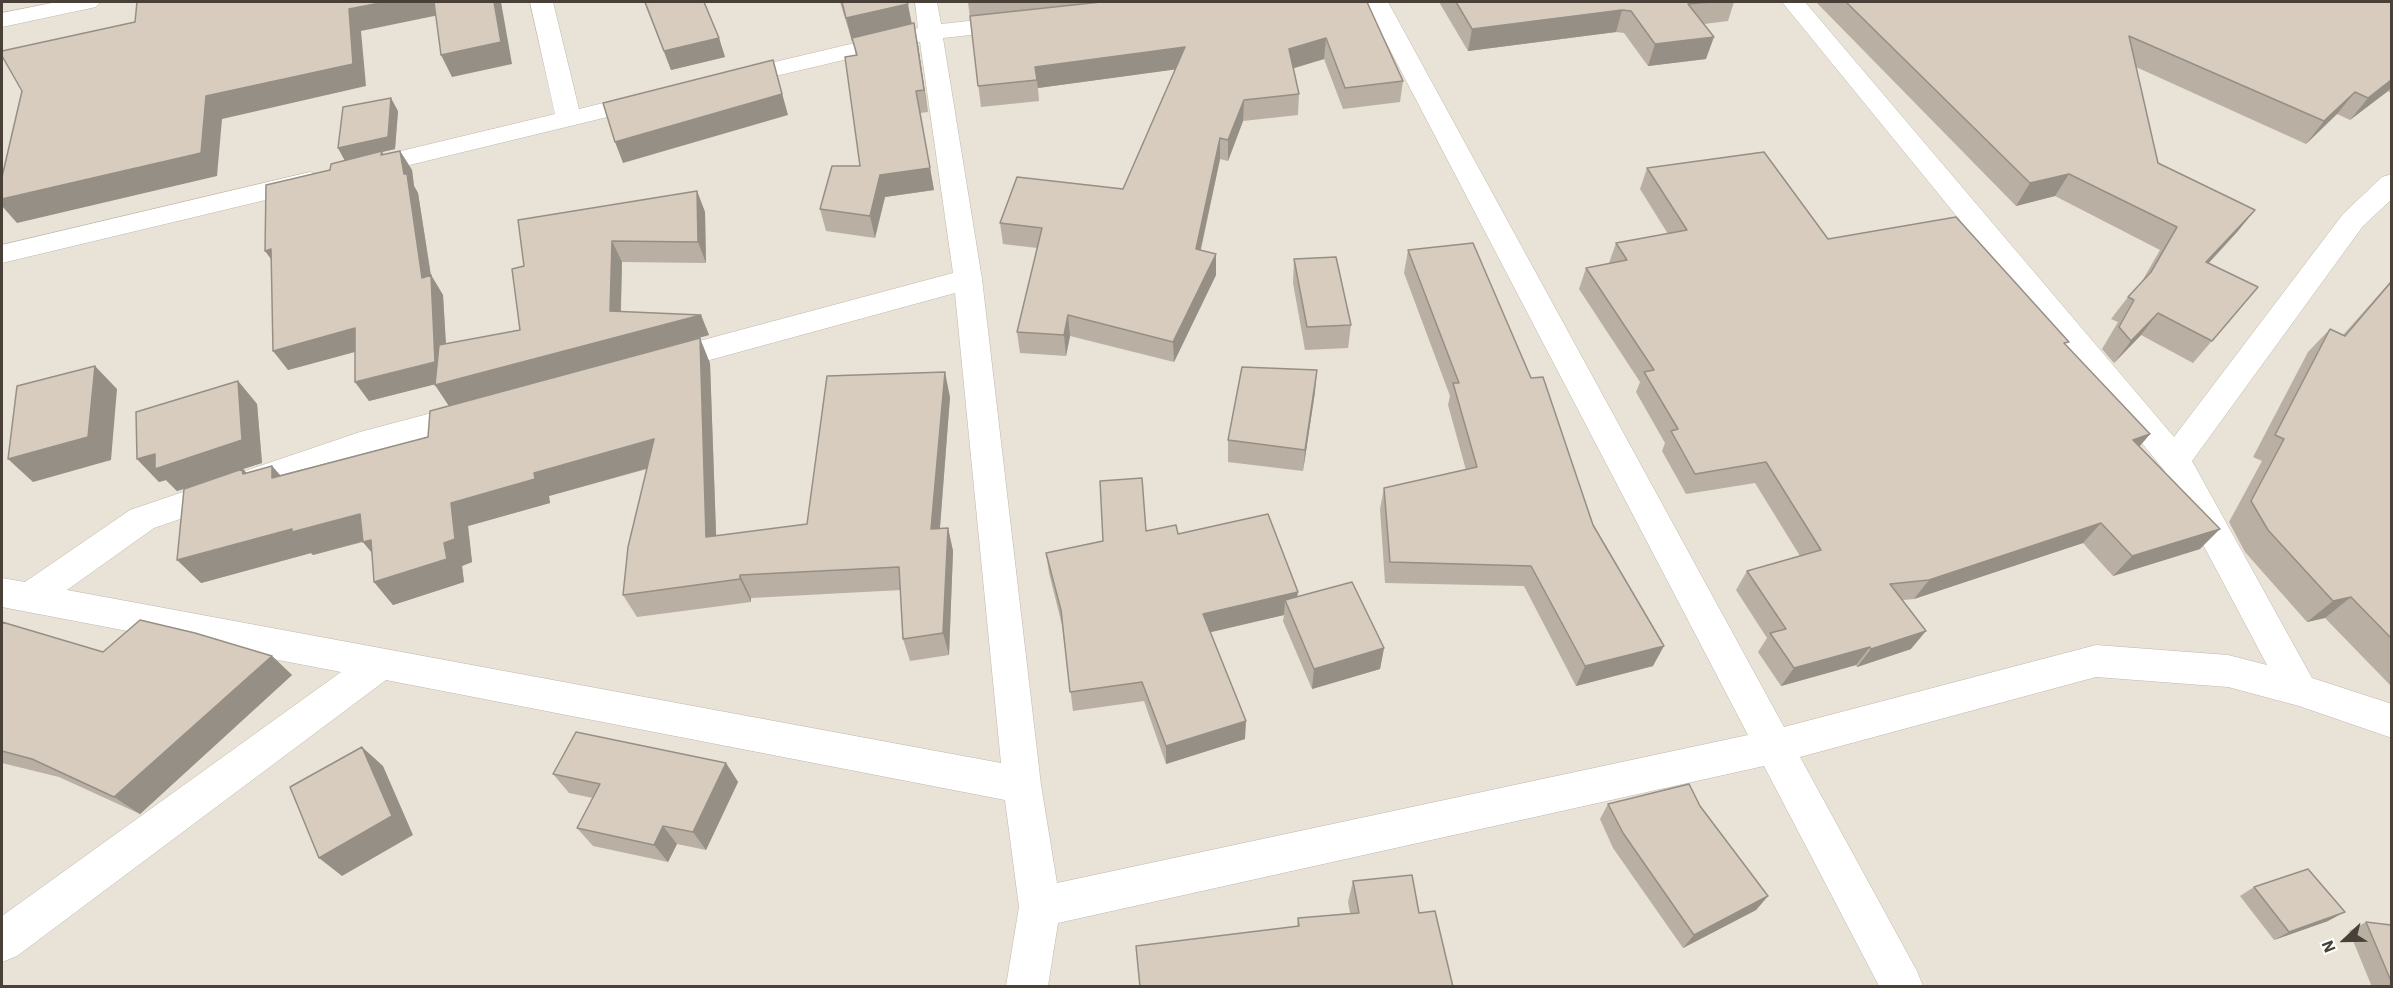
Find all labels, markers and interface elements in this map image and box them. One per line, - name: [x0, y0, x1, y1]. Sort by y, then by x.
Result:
- north arrow: [2315, 910, 2375, 970]
- text: N: [2317, 938, 2340, 956]

